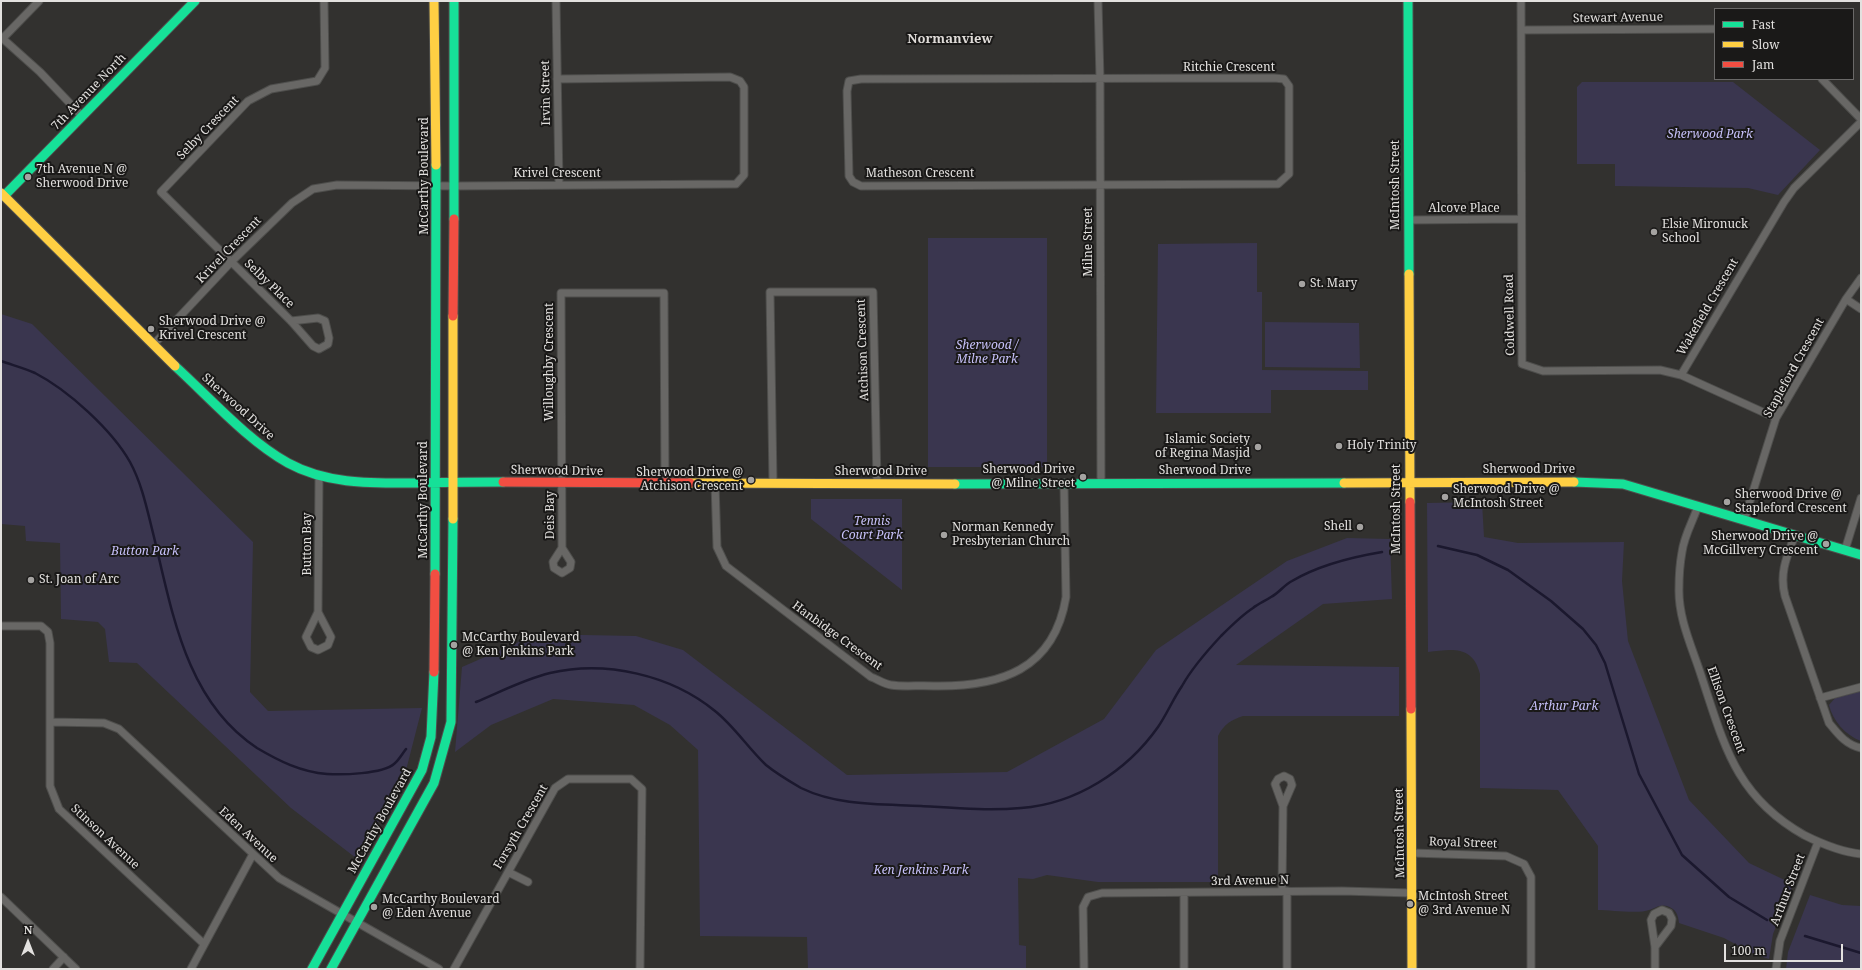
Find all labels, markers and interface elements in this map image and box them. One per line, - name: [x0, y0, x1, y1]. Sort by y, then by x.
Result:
- legend: [1714, 8, 1854, 80]
- street label: Stewart Avenue: [1573, 10, 1663, 26]
- text: Fast: [1752, 16, 1775, 33]
- district label: Normanview: [907, 31, 993, 47]
- text: Slow: [1752, 36, 1780, 53]
- street label: 7th Avenue North: [49, 51, 129, 133]
- text: Jam: [1752, 56, 1774, 73]
- street label: Irvin Street: [538, 60, 554, 126]
- street label: Ritchie Crescent: [1183, 61, 1275, 75]
- street label: Selby Crescent: [174, 93, 242, 163]
- street label: McCarthy Boulevard: [418, 117, 432, 235]
- park label: Sherwood Park: [1667, 128, 1753, 142]
- street label: McIntosh Street: [1389, 140, 1403, 230]
- place label: 7th Avenue N @ Sherwood Drive: [36, 163, 128, 191]
- street label: Krivel Crescent: [513, 167, 601, 181]
- street label: Matheson Crescent: [866, 167, 974, 181]
- marker: 7th Avenue N @ Sherwood Drive: [23, 172, 33, 182]
- street label: Alcove Place: [1428, 202, 1500, 216]
- street label: Milne Street: [1082, 207, 1096, 277]
- street label: Krivel Crescent: [194, 214, 264, 286]
- place label: Elsie Mironuck School: [1662, 218, 1748, 246]
- marker: Elsie Mironuck School: [1649, 227, 1659, 237]
- street label: Wakefield Crescent: [1674, 256, 1742, 358]
- street label: Selby Place: [241, 257, 297, 311]
- street label: Coldwell Road: [1502, 274, 1518, 356]
- place label: St. Mary: [1310, 277, 1357, 291]
- marker: St. Mary: [1297, 279, 1307, 289]
- street label: Atchison Crescent: [854, 299, 872, 401]
- street label: Willoughby Crescent: [543, 303, 557, 421]
- place label: Sherwood Drive @ Krivel Crescent: [159, 315, 266, 343]
- street label: Stapleford Crescent: [1761, 316, 1827, 420]
- marker: Sherwood Drive @ Krivel Crescent: [146, 324, 156, 334]
- park label: Sherwood / Milne Park: [956, 339, 1018, 367]
- street label: Sherwood Drive: [199, 371, 277, 443]
- place label: Islamic Society of Regina Masjid: [1155, 433, 1250, 461]
- place label: Holy Trinity: [1347, 439, 1416, 453]
- street label: McCarthy Boulevard: [417, 441, 431, 559]
- marker: Holy Trinity: [1334, 441, 1344, 451]
- marker: Islamic Society of Regina Masjid: [1253, 442, 1263, 452]
- street label: Sherwood Drive: [511, 463, 603, 479]
- place label: Sherwood Drive @ Milne Street: [983, 463, 1075, 491]
- street label: Sherwood Drive: [1483, 463, 1575, 477]
- street label: Sherwood Drive: [1159, 464, 1251, 478]
- street label: McIntosh Street: [1390, 464, 1404, 554]
- street label: Sherwood Drive: [835, 465, 927, 479]
- place label: Sherwood Drive @ Atchison Crescent: [636, 466, 743, 494]
- marker: Sherwood Drive @ Milne Street: [1078, 472, 1088, 482]
- marker: Sherwood Drive @ Atchison Crescent: [746, 475, 756, 485]
- place label: Sherwood Drive @ McIntosh Street: [1453, 483, 1560, 511]
- place label: Sherwood Drive @ Stapleford Crescent: [1735, 488, 1847, 516]
- street label: Deis Bay: [544, 491, 558, 539]
- marker: Sherwood Drive @ McIntosh Street: [1440, 492, 1450, 502]
- marker: Sherwood Drive @ Stapleford Crescent: [1722, 497, 1732, 507]
- street label: Button Bay: [301, 513, 315, 575]
- park label: Tennis Court Park: [841, 515, 903, 543]
- place label: Shell: [1324, 520, 1352, 534]
- place label: Norman Kennedy Presbyterian Church: [952, 521, 1070, 549]
- marker: Shell: [1355, 522, 1365, 532]
- marker: Norman Kennedy Presbyterian Church: [939, 530, 949, 540]
- place label: Sherwood Drive @ McGillvery Crescent: [1703, 530, 1818, 558]
- marker: Sherwood Drive @ McGillvery Crescent: [1821, 539, 1831, 549]
- park label: Button Park: [111, 545, 179, 559]
- place label: St. Joan of Arc: [39, 573, 119, 587]
- marker: St. Joan of Arc: [26, 575, 36, 585]
- street label: Hanbidge Crescent: [789, 599, 885, 673]
- place label: McCarthy Boulevard @ Ken Jenkins Park: [462, 631, 580, 659]
- marker: McCarthy Boulevard @ Ken Jenkins Park: [449, 640, 459, 650]
- street label: Ellison Crescent: [1704, 665, 1748, 755]
- park label: Arthur Park: [1530, 700, 1598, 714]
- street label: McCarthy Boulevard: [345, 766, 415, 876]
- street label: Forsyth Crescent: [491, 782, 551, 872]
- street label: McIntosh Street: [1392, 788, 1408, 878]
- street label: Stinson Avenue: [68, 802, 142, 872]
- street label: Eden Avenue: [216, 804, 280, 866]
- street label: Royal Street: [1429, 835, 1497, 851]
- street label: Arthur Street: [1768, 852, 1808, 928]
- park label: Ken Jenkins Park: [874, 864, 968, 878]
- street label: 3rd Avenue N: [1211, 873, 1289, 889]
- place label: McIntosh Street @ 3rd Avenue N: [1418, 890, 1510, 918]
- place label: McCarthy Boulevard @ Eden Avenue: [382, 893, 500, 921]
- marker: McIntosh Street @ 3rd Avenue N: [1405, 899, 1415, 909]
- marker: McCarthy Boulevard @ Eden Avenue: [369, 902, 379, 912]
- north arrow: [8, 922, 48, 962]
- text: N: [24, 922, 32, 937]
- scale bar: [1726, 936, 1845, 962]
- text: 100 m: [1731, 942, 1766, 959]

